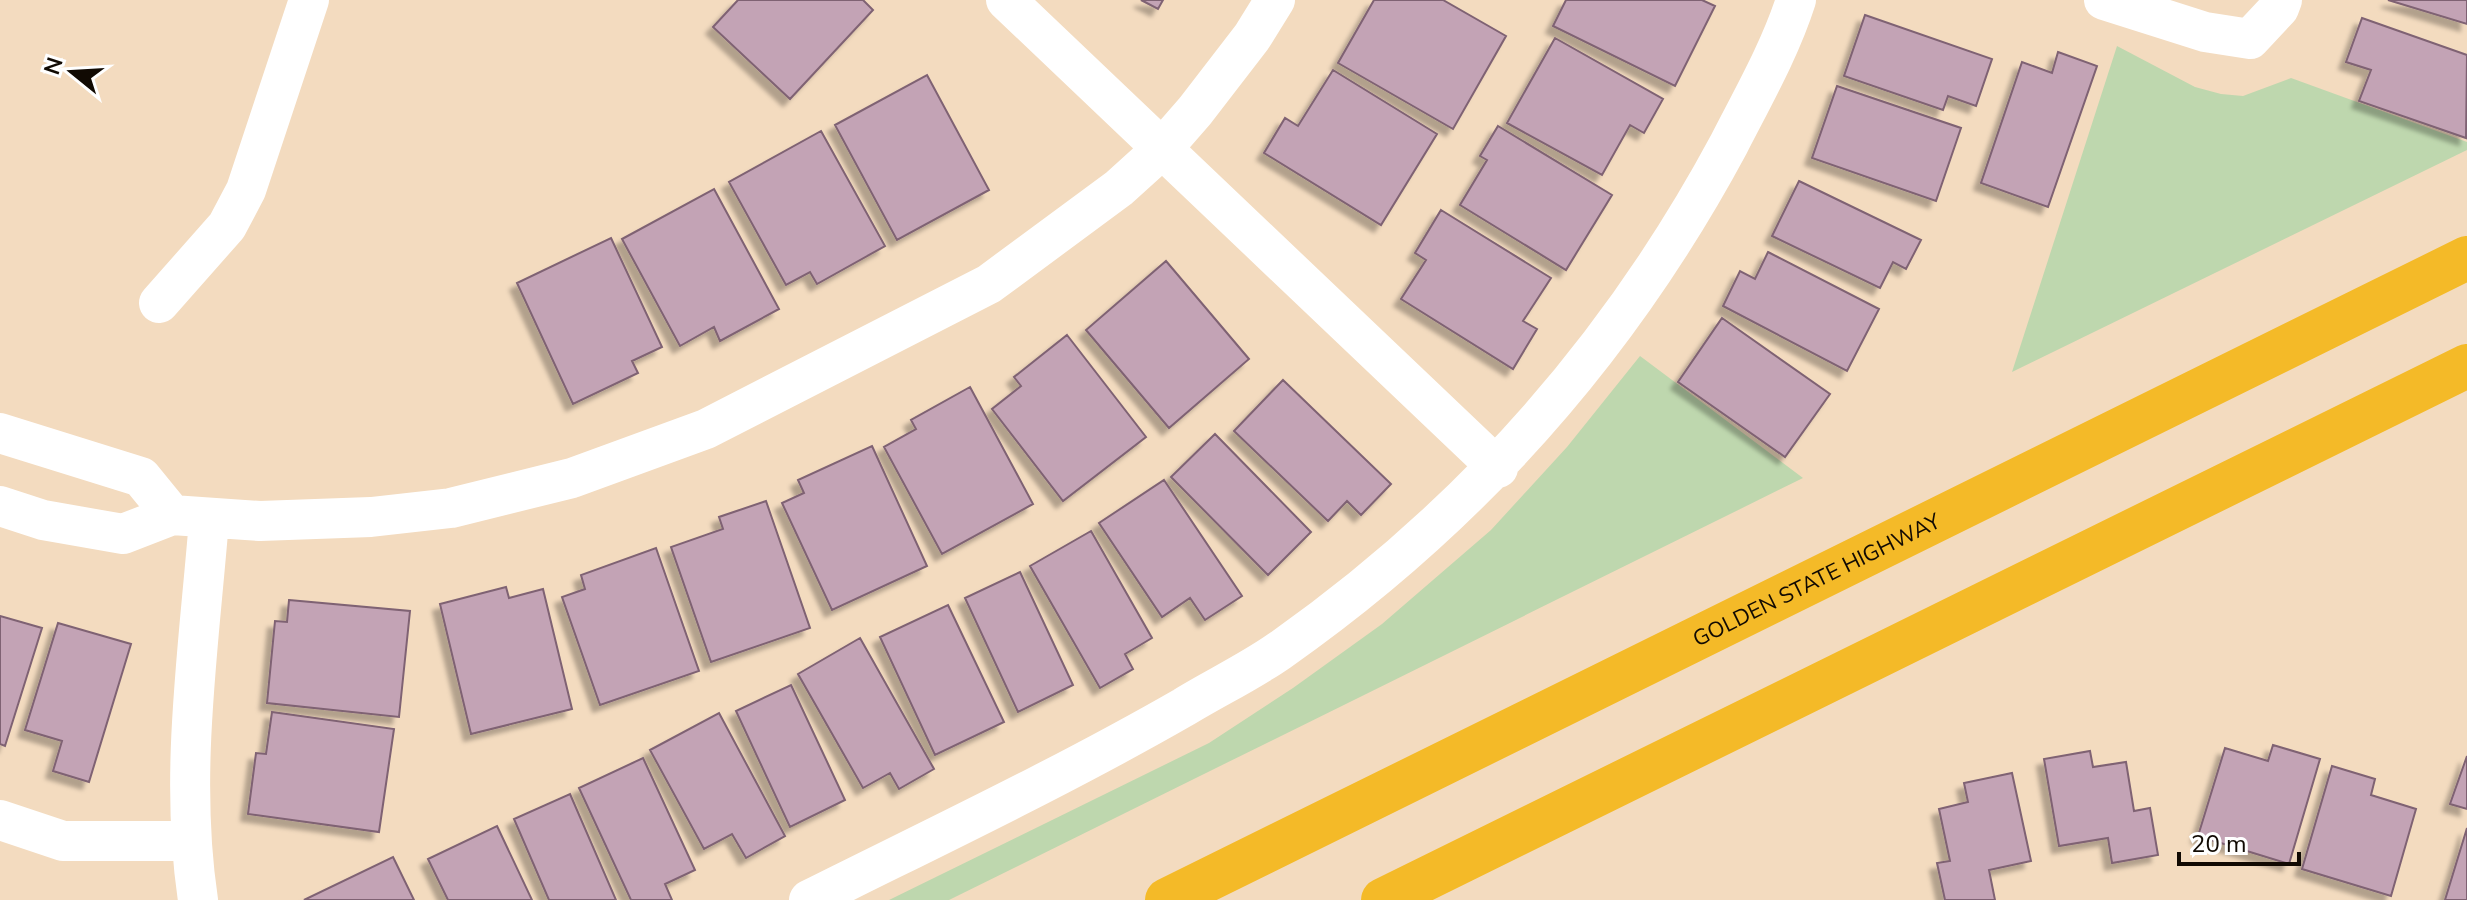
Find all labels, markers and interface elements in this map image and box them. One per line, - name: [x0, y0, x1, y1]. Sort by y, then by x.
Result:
- north arrow: [32, 32, 112, 112]
- text: N: [37, 54, 71, 79]
- street label: GOLDEN STATE HIGHWAY: [1688, 506, 1946, 654]
- scale bar: [2179, 816, 2299, 866]
- text: 20 m: [2191, 828, 2247, 860]

